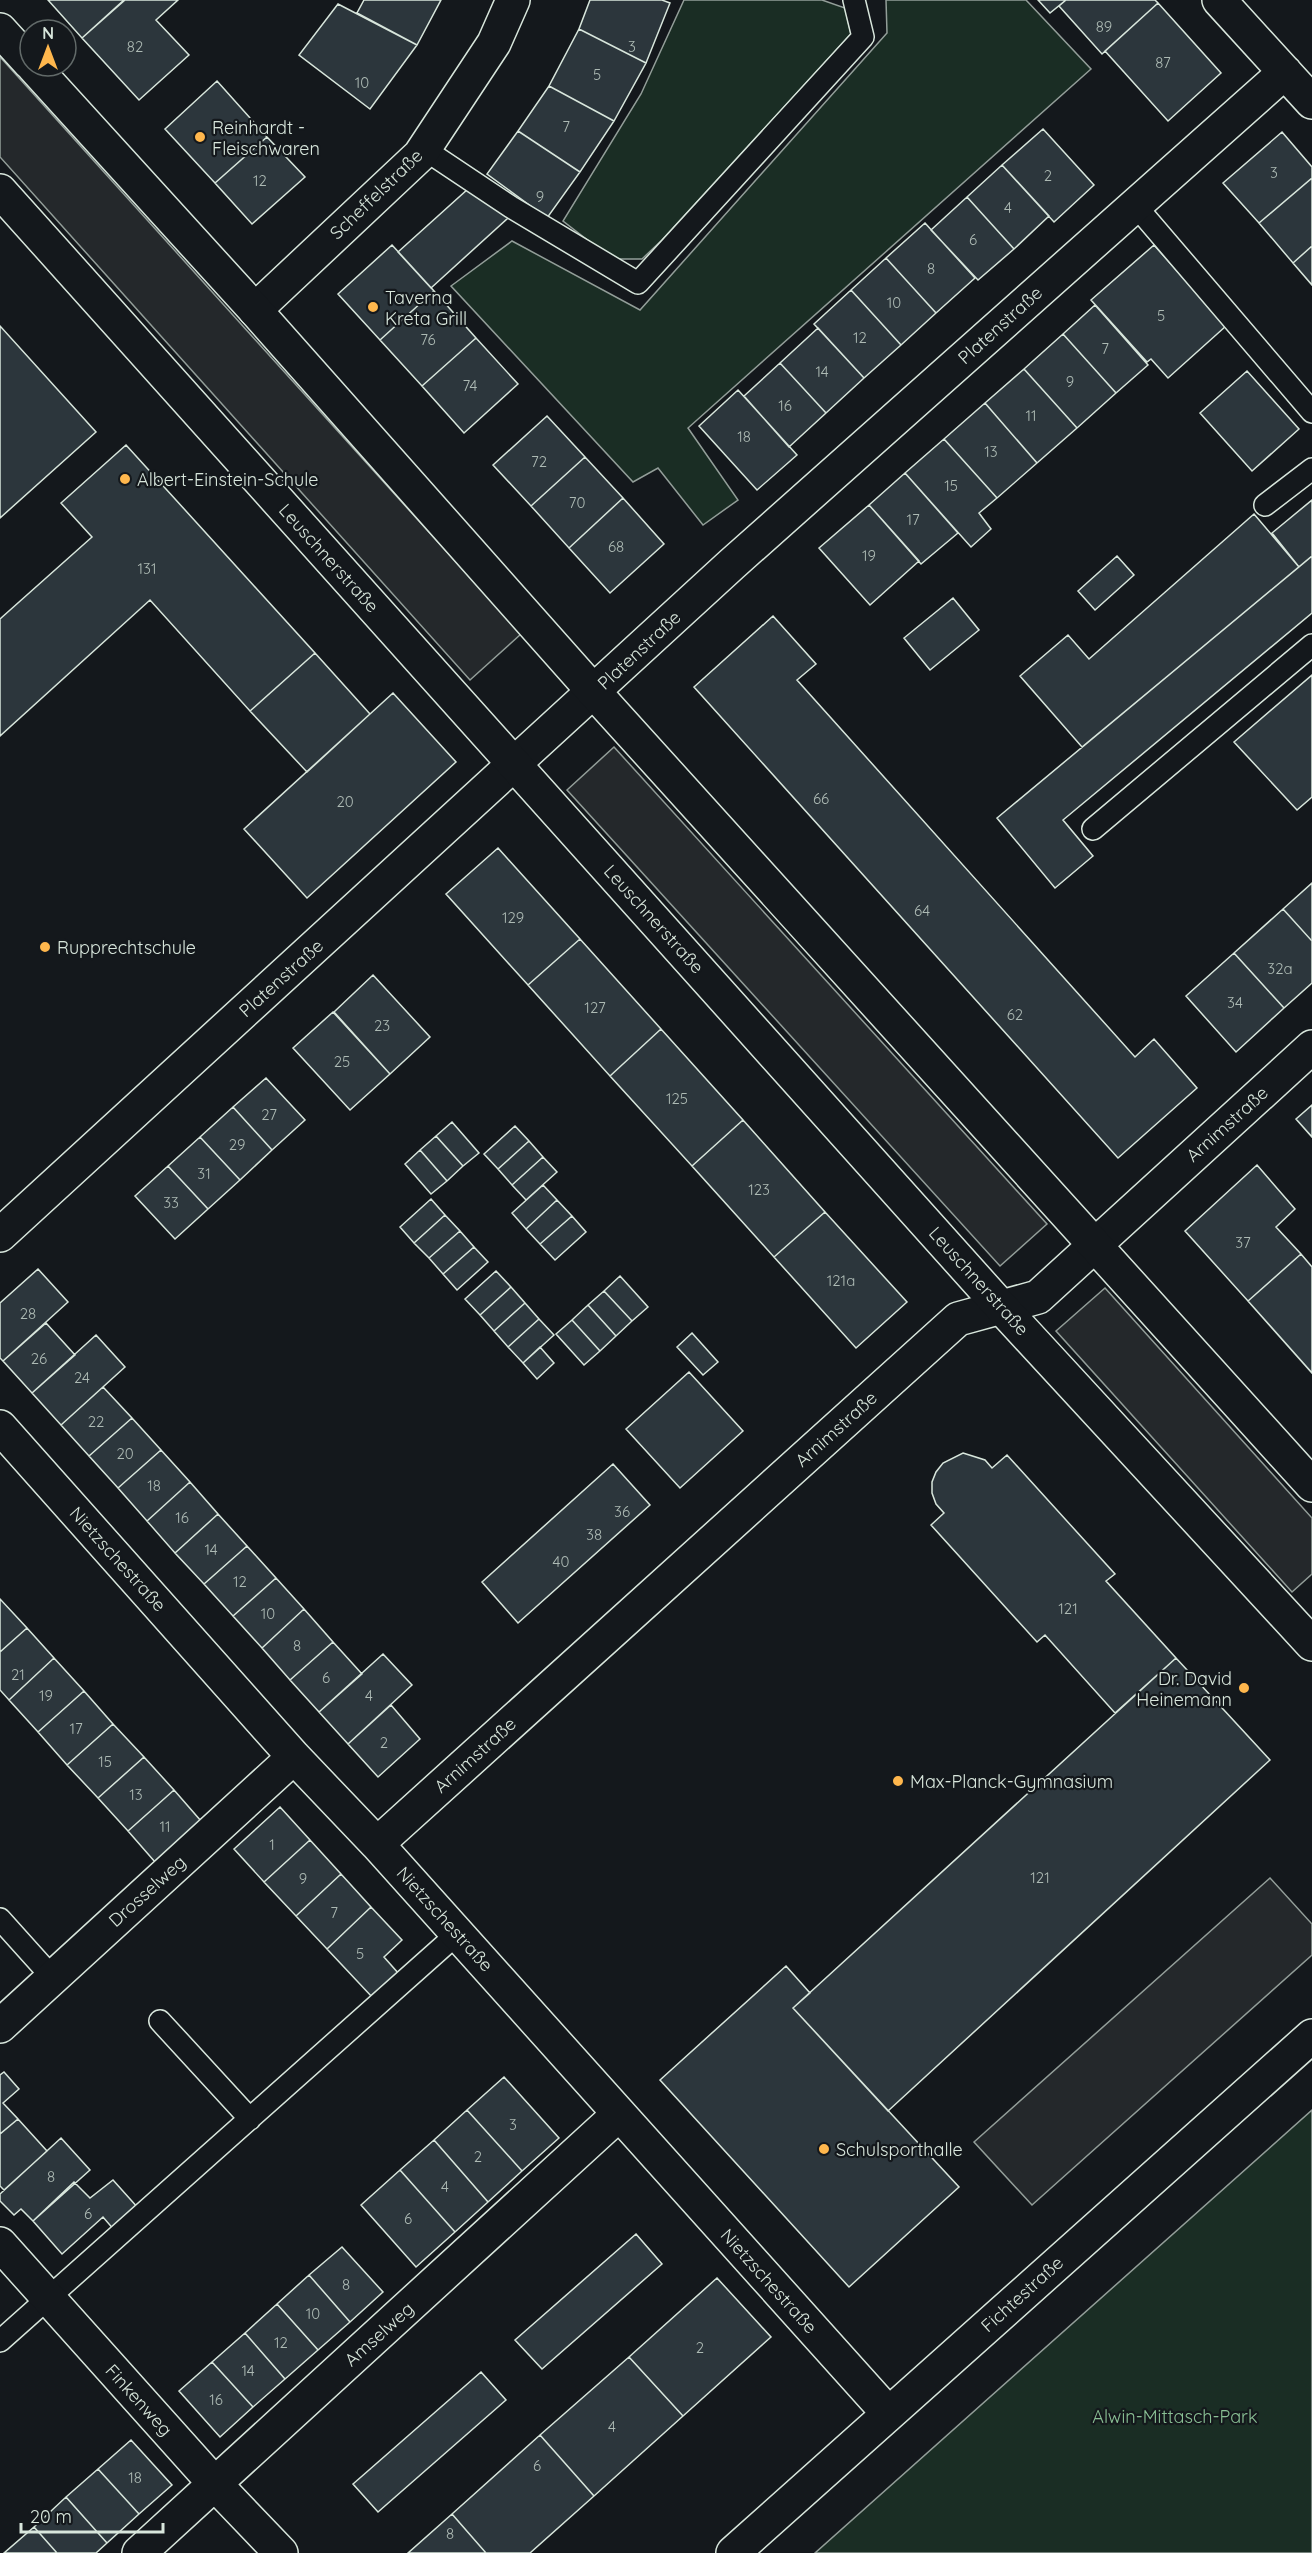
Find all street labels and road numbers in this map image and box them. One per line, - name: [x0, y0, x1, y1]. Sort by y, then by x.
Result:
- street label: Scheffelstraße: [325, 144, 427, 244]
- street label: Platenstraße: [953, 281, 1047, 369]
- street label: Leuschnerstraße: [274, 499, 384, 617]
- street label: Platenstraße: [593, 606, 685, 694]
- street label: Leuschnerstraße: [599, 860, 709, 978]
- street label: Platenstraße: [234, 934, 328, 1022]
- street label: Arnimstraße: [1181, 1081, 1273, 1167]
- street label: Leuschnerstraße: [924, 1222, 1034, 1340]
- street label: Arnimstraße: [790, 1386, 882, 1472]
- street label: Nietzschestraße: [65, 1502, 171, 1616]
- street label: Arnimstraße: [429, 1712, 521, 1798]
- street label: Drosselweg: [104, 1850, 190, 1932]
- street label: Nietzschestraße: [392, 1862, 498, 1976]
- street label: Nietzschestraße: [716, 2224, 822, 2338]
- street label: Fichtestraße: [976, 2251, 1068, 2337]
- street label: Amselweg: [340, 2297, 418, 2371]
- street label: Finkenweg: [101, 2359, 177, 2441]

